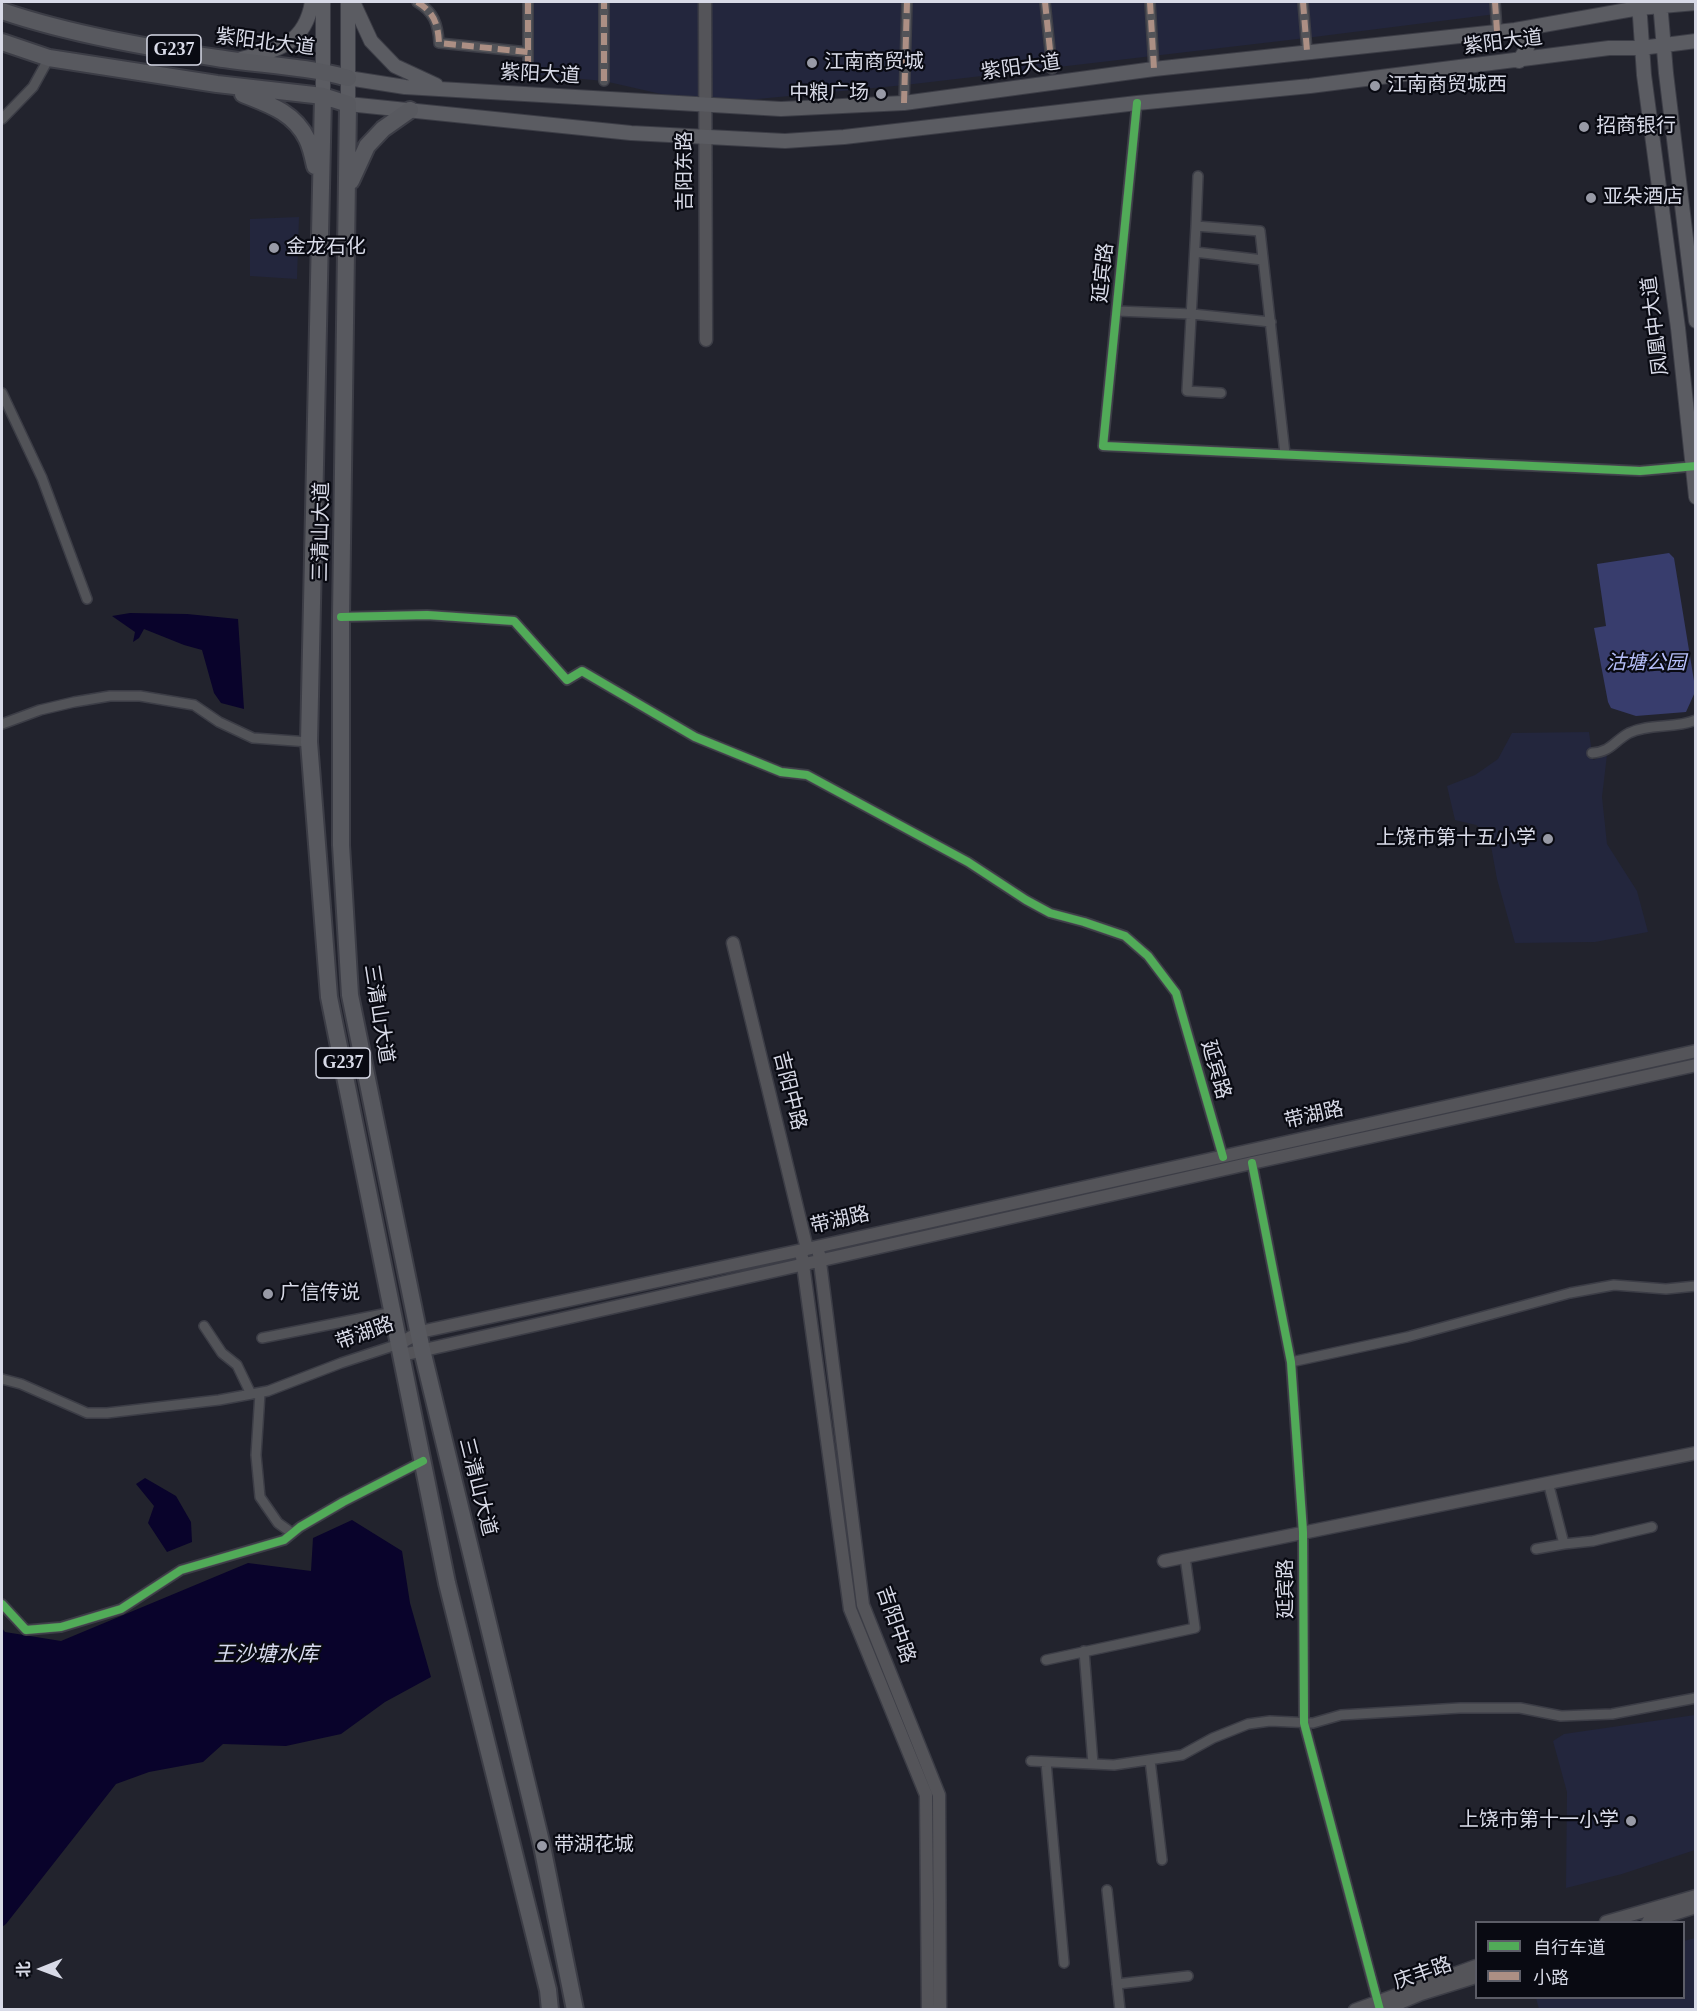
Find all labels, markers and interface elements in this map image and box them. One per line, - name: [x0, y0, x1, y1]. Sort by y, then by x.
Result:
- street label: 紫阳北大道: [214, 25, 316, 61]
- street label: 紫阳大道: [1462, 26, 1544, 60]
- road number: G237: [147, 35, 201, 65]
- place label: 江南商贸城: [824, 51, 924, 75]
- street label: 紫阳大道: [980, 51, 1062, 85]
- marker: 江南商贸城: [805, 56, 819, 70]
- street label: 紫阳大道: [499, 61, 581, 89]
- place label: 江南商贸城西: [1387, 74, 1507, 98]
- marker: 江南商贸城西: [1368, 79, 1382, 93]
- place label: 中粮广场: [789, 82, 869, 106]
- marker: 中粮广场: [874, 87, 888, 101]
- place label: 招商银行: [1596, 115, 1676, 139]
- marker: 招商银行: [1577, 120, 1591, 134]
- street label: 吉阳东路: [674, 131, 698, 211]
- place label: 亚朵酒店: [1603, 186, 1683, 210]
- marker: 亚朵酒店: [1584, 191, 1598, 205]
- place label: 金龙石化: [286, 236, 366, 260]
- marker: 金龙石化: [267, 241, 281, 255]
- street label: 延宾路: [1089, 242, 1119, 304]
- street label: 凤凰中大道: [1638, 275, 1674, 377]
- street label: 三清山大道: [309, 482, 335, 582]
- park label: 沽塘公园: [1606, 652, 1686, 676]
- place label: 上饶市第十五小学: [1376, 827, 1536, 851]
- marker: 上饶市第十五小学: [1541, 832, 1555, 846]
- street label: 三清山大道: [358, 963, 398, 1065]
- street label: 延宾路: [1195, 1038, 1235, 1102]
- road number: G237: [316, 1048, 370, 1078]
- street label: 吉阳中路: [768, 1049, 810, 1133]
- street label: 带湖路: [1282, 1098, 1346, 1134]
- street label: 带湖路: [808, 1203, 872, 1239]
- place label: 广信传说: [280, 1282, 360, 1306]
- marker: 广信传说: [261, 1287, 275, 1301]
- street label: 带湖路: [333, 1312, 397, 1356]
- street label: 三清山大道: [453, 1436, 501, 1538]
- street label: 延宾路: [1275, 1559, 1299, 1619]
- street label: 吉阳中路: [871, 1583, 919, 1667]
- water label: 王沙塘水库: [214, 1642, 318, 1668]
- place label: 上饶市第十一小学: [1459, 1809, 1619, 1833]
- marker: 上饶市第十一小学: [1624, 1814, 1638, 1828]
- place label: 带湖花城: [554, 1834, 634, 1858]
- marker: 带湖花城: [535, 1839, 549, 1853]
- legend: [1475, 1921, 1685, 1999]
- text: 自行车道: [1533, 1938, 1605, 1958]
- north arrow: [12, 1939, 72, 1999]
- street label: 庆丰路: [1391, 1953, 1455, 1995]
- text: 北: [15, 1961, 32, 1977]
- text: 小路: [1533, 1968, 1569, 1988]

